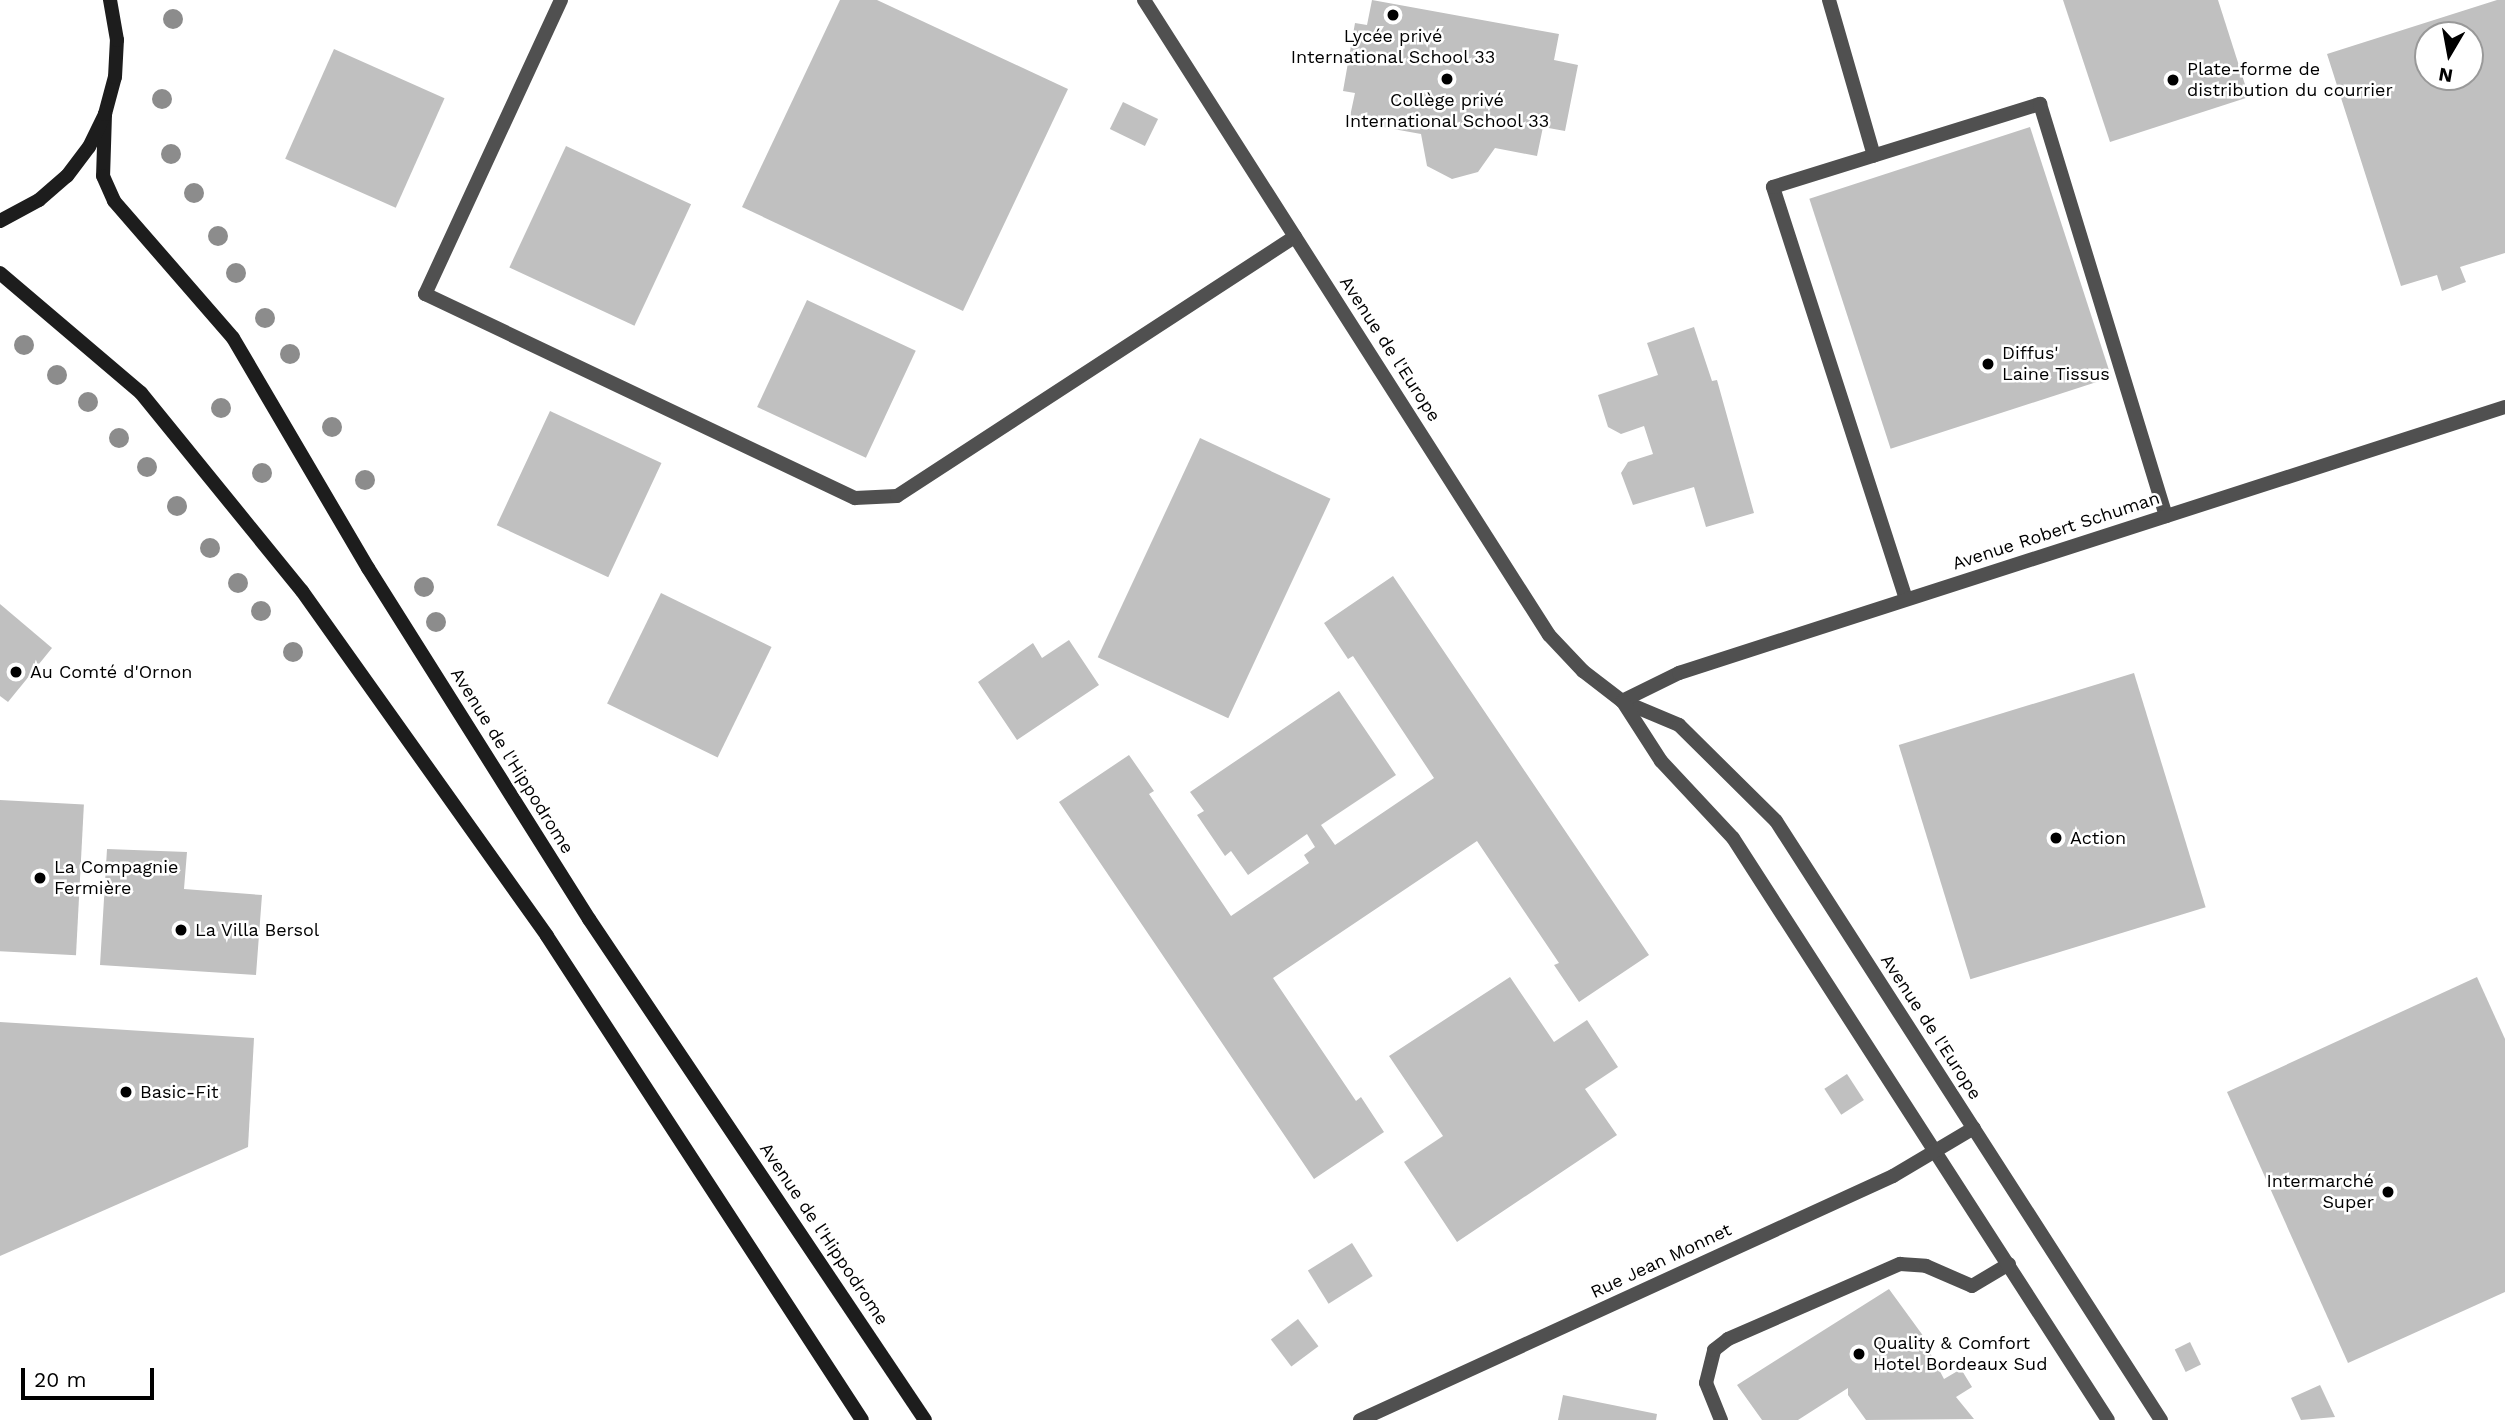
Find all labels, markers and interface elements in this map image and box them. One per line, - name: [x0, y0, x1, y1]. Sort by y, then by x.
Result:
- marker: Lycée privé International School 33: [1385, 7, 1401, 23]
- north arrow: [2414, 21, 2484, 91]
- place label: Lycée privé International School 33: [1290, 26, 1496, 68]
- place label: Plate-forme de distribution du courrier: [2187, 59, 2393, 102]
- text: N: [2437, 63, 2455, 88]
- marker: Collège privé International School 33: [1439, 71, 1455, 87]
- marker: Plate-forme de distribution du courrier: [2165, 72, 2181, 88]
- place label: Collège privé International School 33: [1344, 90, 1550, 132]
- street label: Avenue de l'Europe: [1335, 272, 1445, 426]
- place label: Diffus' Laine Tissus: [2002, 343, 2110, 386]
- marker: Diffus' Laine Tissus: [1980, 356, 1996, 372]
- street label: Avenue Robert Schuman: [1950, 487, 2162, 575]
- place label: Au Comté d'Ornon: [30, 661, 193, 683]
- marker: Au Comté d'Ornon: [8, 664, 24, 680]
- street label: Avenue de l'Hippodrome: [446, 664, 578, 858]
- place label: Action: [2070, 827, 2126, 849]
- marker: Action: [2048, 830, 2064, 846]
- place label: La Compagnie Fermière: [54, 857, 179, 900]
- marker: La Compagnie Fermière: [32, 870, 48, 886]
- place label: La Villa Bersol: [195, 919, 321, 941]
- marker: La Villa Bersol: [173, 922, 189, 938]
- street label: Avenue de l'Europe: [1876, 950, 1986, 1104]
- place label: Basic-Fit: [140, 1081, 218, 1103]
- marker: Basic-Fit: [118, 1084, 134, 1100]
- street label: Avenue de l'Hippodrome: [755, 1139, 893, 1329]
- place label: Intermarché Super: [2266, 1171, 2374, 1214]
- marker: Intermarché Super: [2380, 1184, 2396, 1200]
- street label: Rue Jean Monnet: [1587, 1219, 1735, 1303]
- place label: Quality & Comfort Hotel Bordeaux Sud: [1873, 1333, 2048, 1376]
- marker: Quality & Comfort Hotel Bordeaux Sud: [1851, 1346, 1867, 1362]
- scale bar: [24, 1354, 158, 1398]
- text: 20 m: [34, 1367, 86, 1392]

